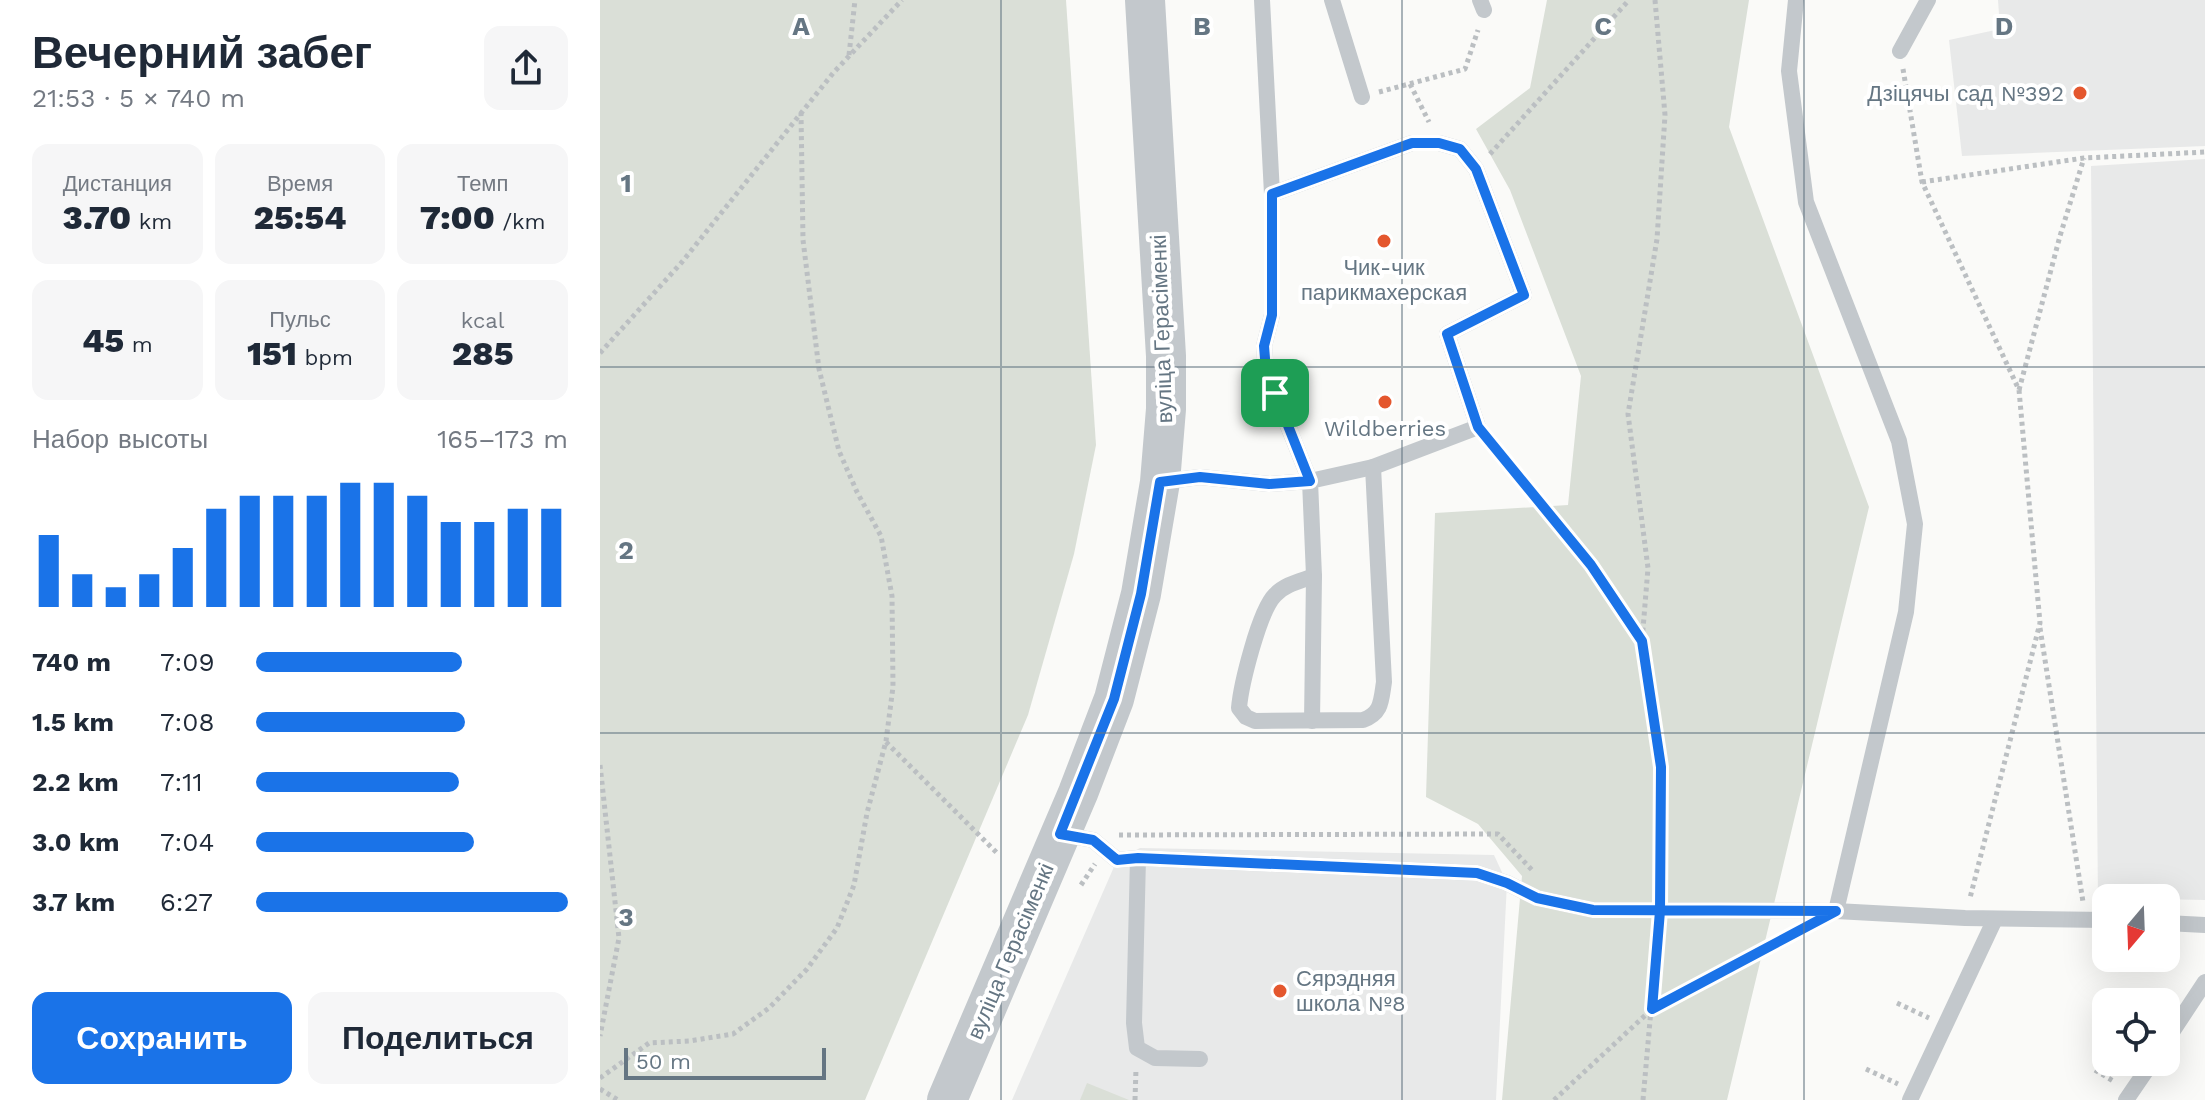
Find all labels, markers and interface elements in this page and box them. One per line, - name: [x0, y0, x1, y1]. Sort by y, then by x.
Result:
- text: A: [792, 11, 810, 41]
- text: B: [1193, 11, 1211, 41]
- text: C: [1594, 11, 1612, 41]
- text: D: [1995, 11, 2013, 41]
- button: share: [484, 26, 568, 110]
- text: Вечерний забег: [32, 27, 372, 79]
- place label: Дзіцячы сад №392: [1867, 81, 2064, 106]
- text: 21:53 · 5 × 740 m: [32, 83, 245, 113]
- marker: Дзіцячы сад №392: [2071, 84, 2089, 102]
- text: 1: [620, 168, 632, 198]
- text: Дистанция: [63, 171, 172, 196]
- text: Время: [267, 171, 333, 196]
- text: Темп: [457, 171, 508, 196]
- text: 3.70: [62, 197, 131, 237]
- text: 25:54: [254, 197, 346, 237]
- text: 7:00: [420, 197, 495, 237]
- text: km: [131, 209, 172, 234]
- text: /km: [495, 209, 545, 234]
- marker: Чик-чик парикмахерская: [1375, 232, 1393, 250]
- street label: вуліца Герасіменкі: [1146, 234, 1177, 424]
- place label: Чик-чик парикмахерская: [1301, 255, 1467, 305]
- text: Пульс: [269, 307, 331, 332]
- text: kcal: [461, 308, 504, 333]
- text: 45: [82, 320, 124, 360]
- text: m: [124, 332, 153, 357]
- text: 151: [247, 333, 297, 373]
- text: 285: [452, 333, 514, 373]
- text: bpm: [297, 345, 353, 370]
- pin: [1241, 359, 1309, 427]
- icon: arrive: [1253, 371, 1297, 415]
- marker: Wildberries: [1376, 393, 1394, 411]
- place label: Wildberries: [1324, 416, 1446, 441]
- text: Набор высоты: [32, 424, 208, 454]
- text: 165–173 m: [437, 424, 568, 454]
- text: 2: [618, 535, 634, 565]
- text: 740 m: [32, 647, 111, 677]
- text: 7:09: [160, 647, 215, 677]
- text: 1.5 km: [32, 707, 114, 737]
- text: 7:08: [160, 707, 214, 737]
- text: 2.2 km: [32, 767, 119, 797]
- text: 7:11: [160, 767, 203, 797]
- text: 3.0 km: [32, 827, 120, 857]
- text: 7:04: [160, 827, 214, 857]
- street label: вуліца Герасіменкі: [962, 859, 1059, 1043]
- north arrow: [2092, 884, 2180, 972]
- map controls: [2092, 884, 2180, 1076]
- text: 3.7 km: [32, 887, 115, 917]
- text: 6:27: [160, 887, 213, 917]
- text: 3: [618, 902, 634, 932]
- place label: Сярэдняя школа №8: [1296, 966, 1405, 1016]
- marker: Сярэдняя школа №8: [1271, 982, 1289, 1000]
- button: locate: [2092, 988, 2180, 1076]
- button: Сохранить: [32, 992, 292, 1084]
- button: Поделиться: [308, 992, 568, 1084]
- scale bar: [624, 1044, 826, 1080]
- text: 50 m: [636, 1049, 691, 1074]

